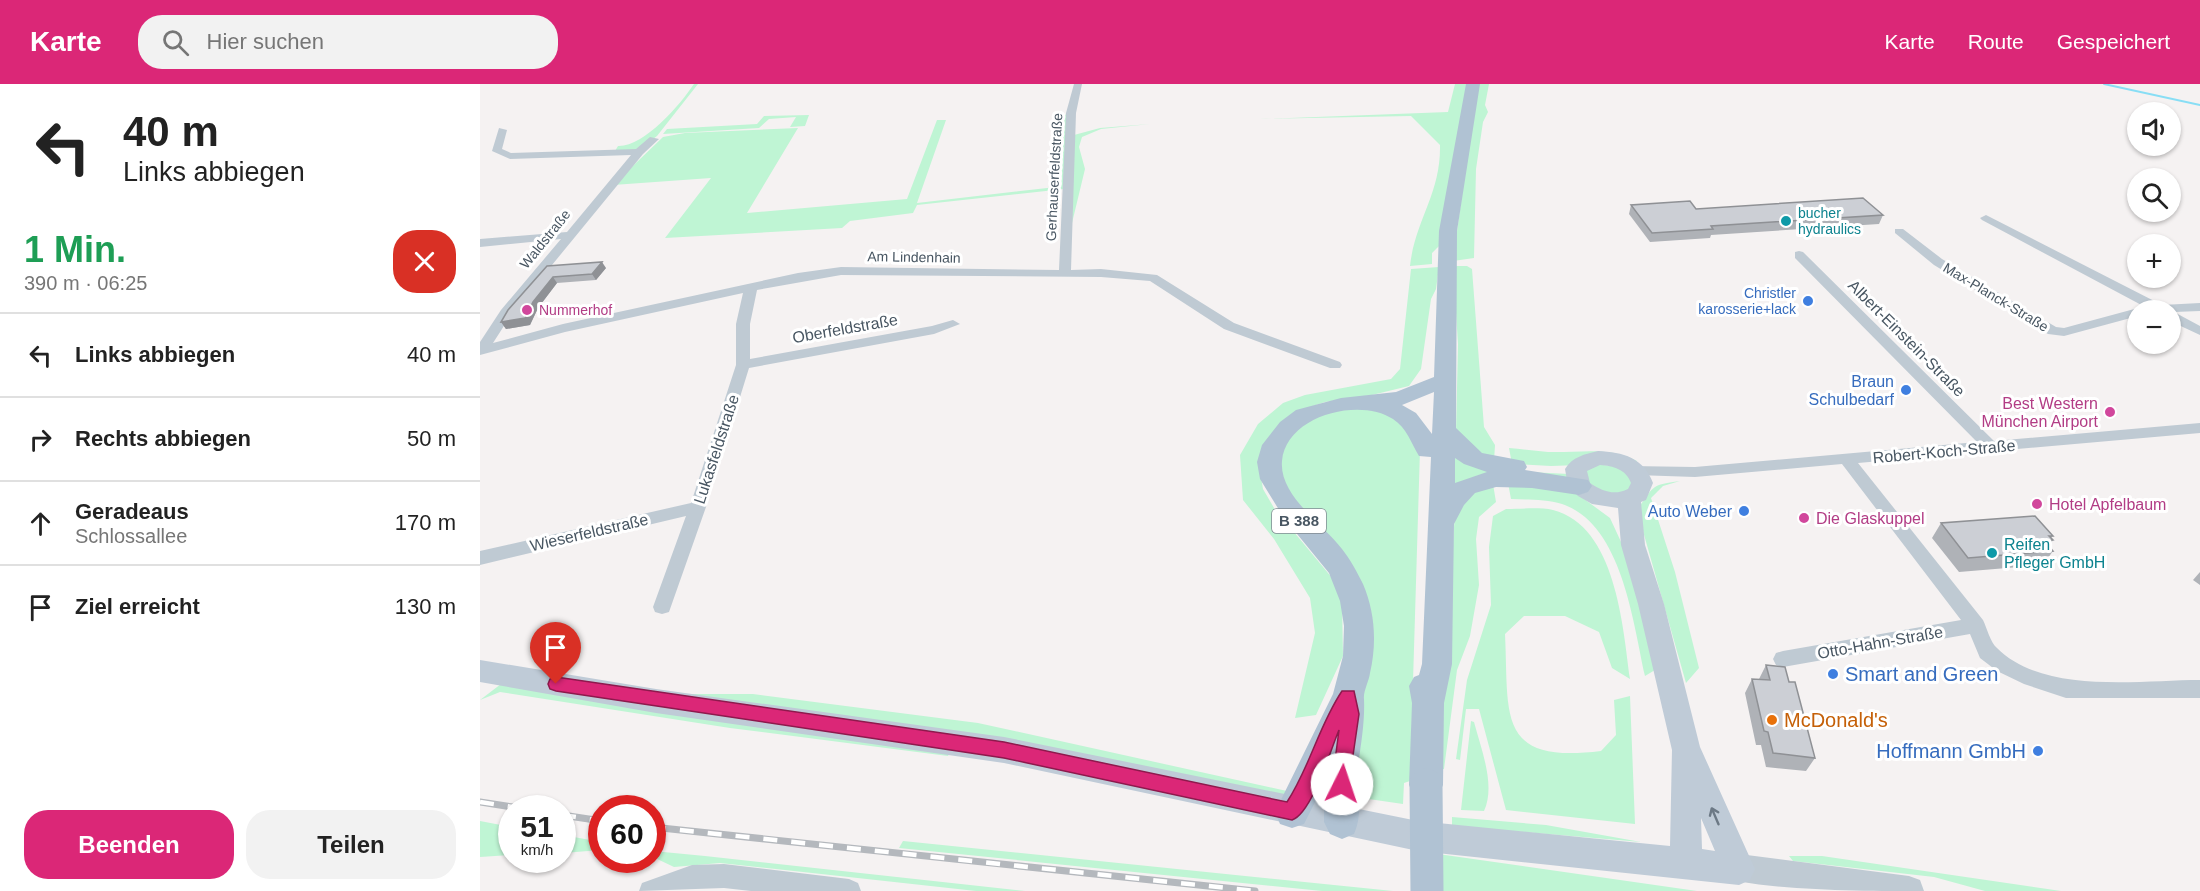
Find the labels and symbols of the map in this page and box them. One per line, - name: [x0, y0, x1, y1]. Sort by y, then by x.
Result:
- street label: Gerhauserfeldstraße: [1043, 112, 1065, 242]
- place label: bucher hydraulics: [1798, 205, 1861, 237]
- street label: Waldstraße: [516, 206, 574, 272]
- marker: bucher hydraulics: [1779, 214, 1793, 228]
- street label: Am Lindenhain: [867, 248, 961, 266]
- street label: Max-Planck-Straße: [1941, 259, 2052, 335]
- street label: Albert-Einstein-Straße: [1845, 277, 1968, 400]
- place label: Christler karosserie+lack: [1698, 285, 1797, 317]
- marker: Christler karosserie+lack: [1801, 294, 1815, 308]
- place label: Nummerhof: [539, 302, 612, 318]
- marker: Nummerhof: [520, 303, 534, 317]
- street label: Oberfeldstraße: [791, 311, 899, 346]
- place label: Braun Schulbedarf: [1809, 373, 1895, 408]
- marker: Braun Schulbedarf: [1899, 383, 1913, 397]
- street label: Lukasfeldstraße: [691, 392, 742, 506]
- place label: Best Western München Airport: [1981, 395, 2099, 430]
- marker: Best Western München Airport: [2103, 405, 2117, 419]
- street label: Robert-Koch-Straße: [1872, 437, 2016, 466]
- place label: Hotel Apfelbaum: [2049, 496, 2166, 513]
- marker: Hotel Apfelbaum: [2030, 497, 2044, 511]
- place label: Auto Weber: [1648, 503, 1733, 520]
- marker: Auto Weber: [1737, 504, 1751, 518]
- road number: B 388: [1272, 509, 1326, 533]
- place label: Die Glaskuppel: [1816, 510, 1925, 527]
- street label: Wieserfeldstraße: [528, 511, 650, 554]
- marker: Die Glaskuppel: [1797, 511, 1811, 525]
- place label: Reifen Pfleger GmbH: [2004, 536, 2105, 571]
- marker: Reifen Pfleger GmbH: [1985, 546, 1999, 560]
- pin: [530, 622, 581, 684]
- street label: Otto-Hahn-Straße: [1816, 623, 1944, 662]
- place label: Smart and Green: [1845, 663, 1998, 685]
- marker: Smart and Green: [1826, 667, 1840, 681]
- place label: McDonald's: [1784, 709, 1888, 731]
- marker: McDonald's: [1765, 713, 1779, 727]
- place label: Hoffmann GmbH: [1876, 740, 2026, 762]
- marker: Hoffmann GmbH: [2031, 744, 2045, 758]
- position arrow: [1310, 752, 1374, 816]
- speed limit sign: 60: [588, 795, 666, 873]
- one-way arrow: [1708, 807, 1720, 825]

